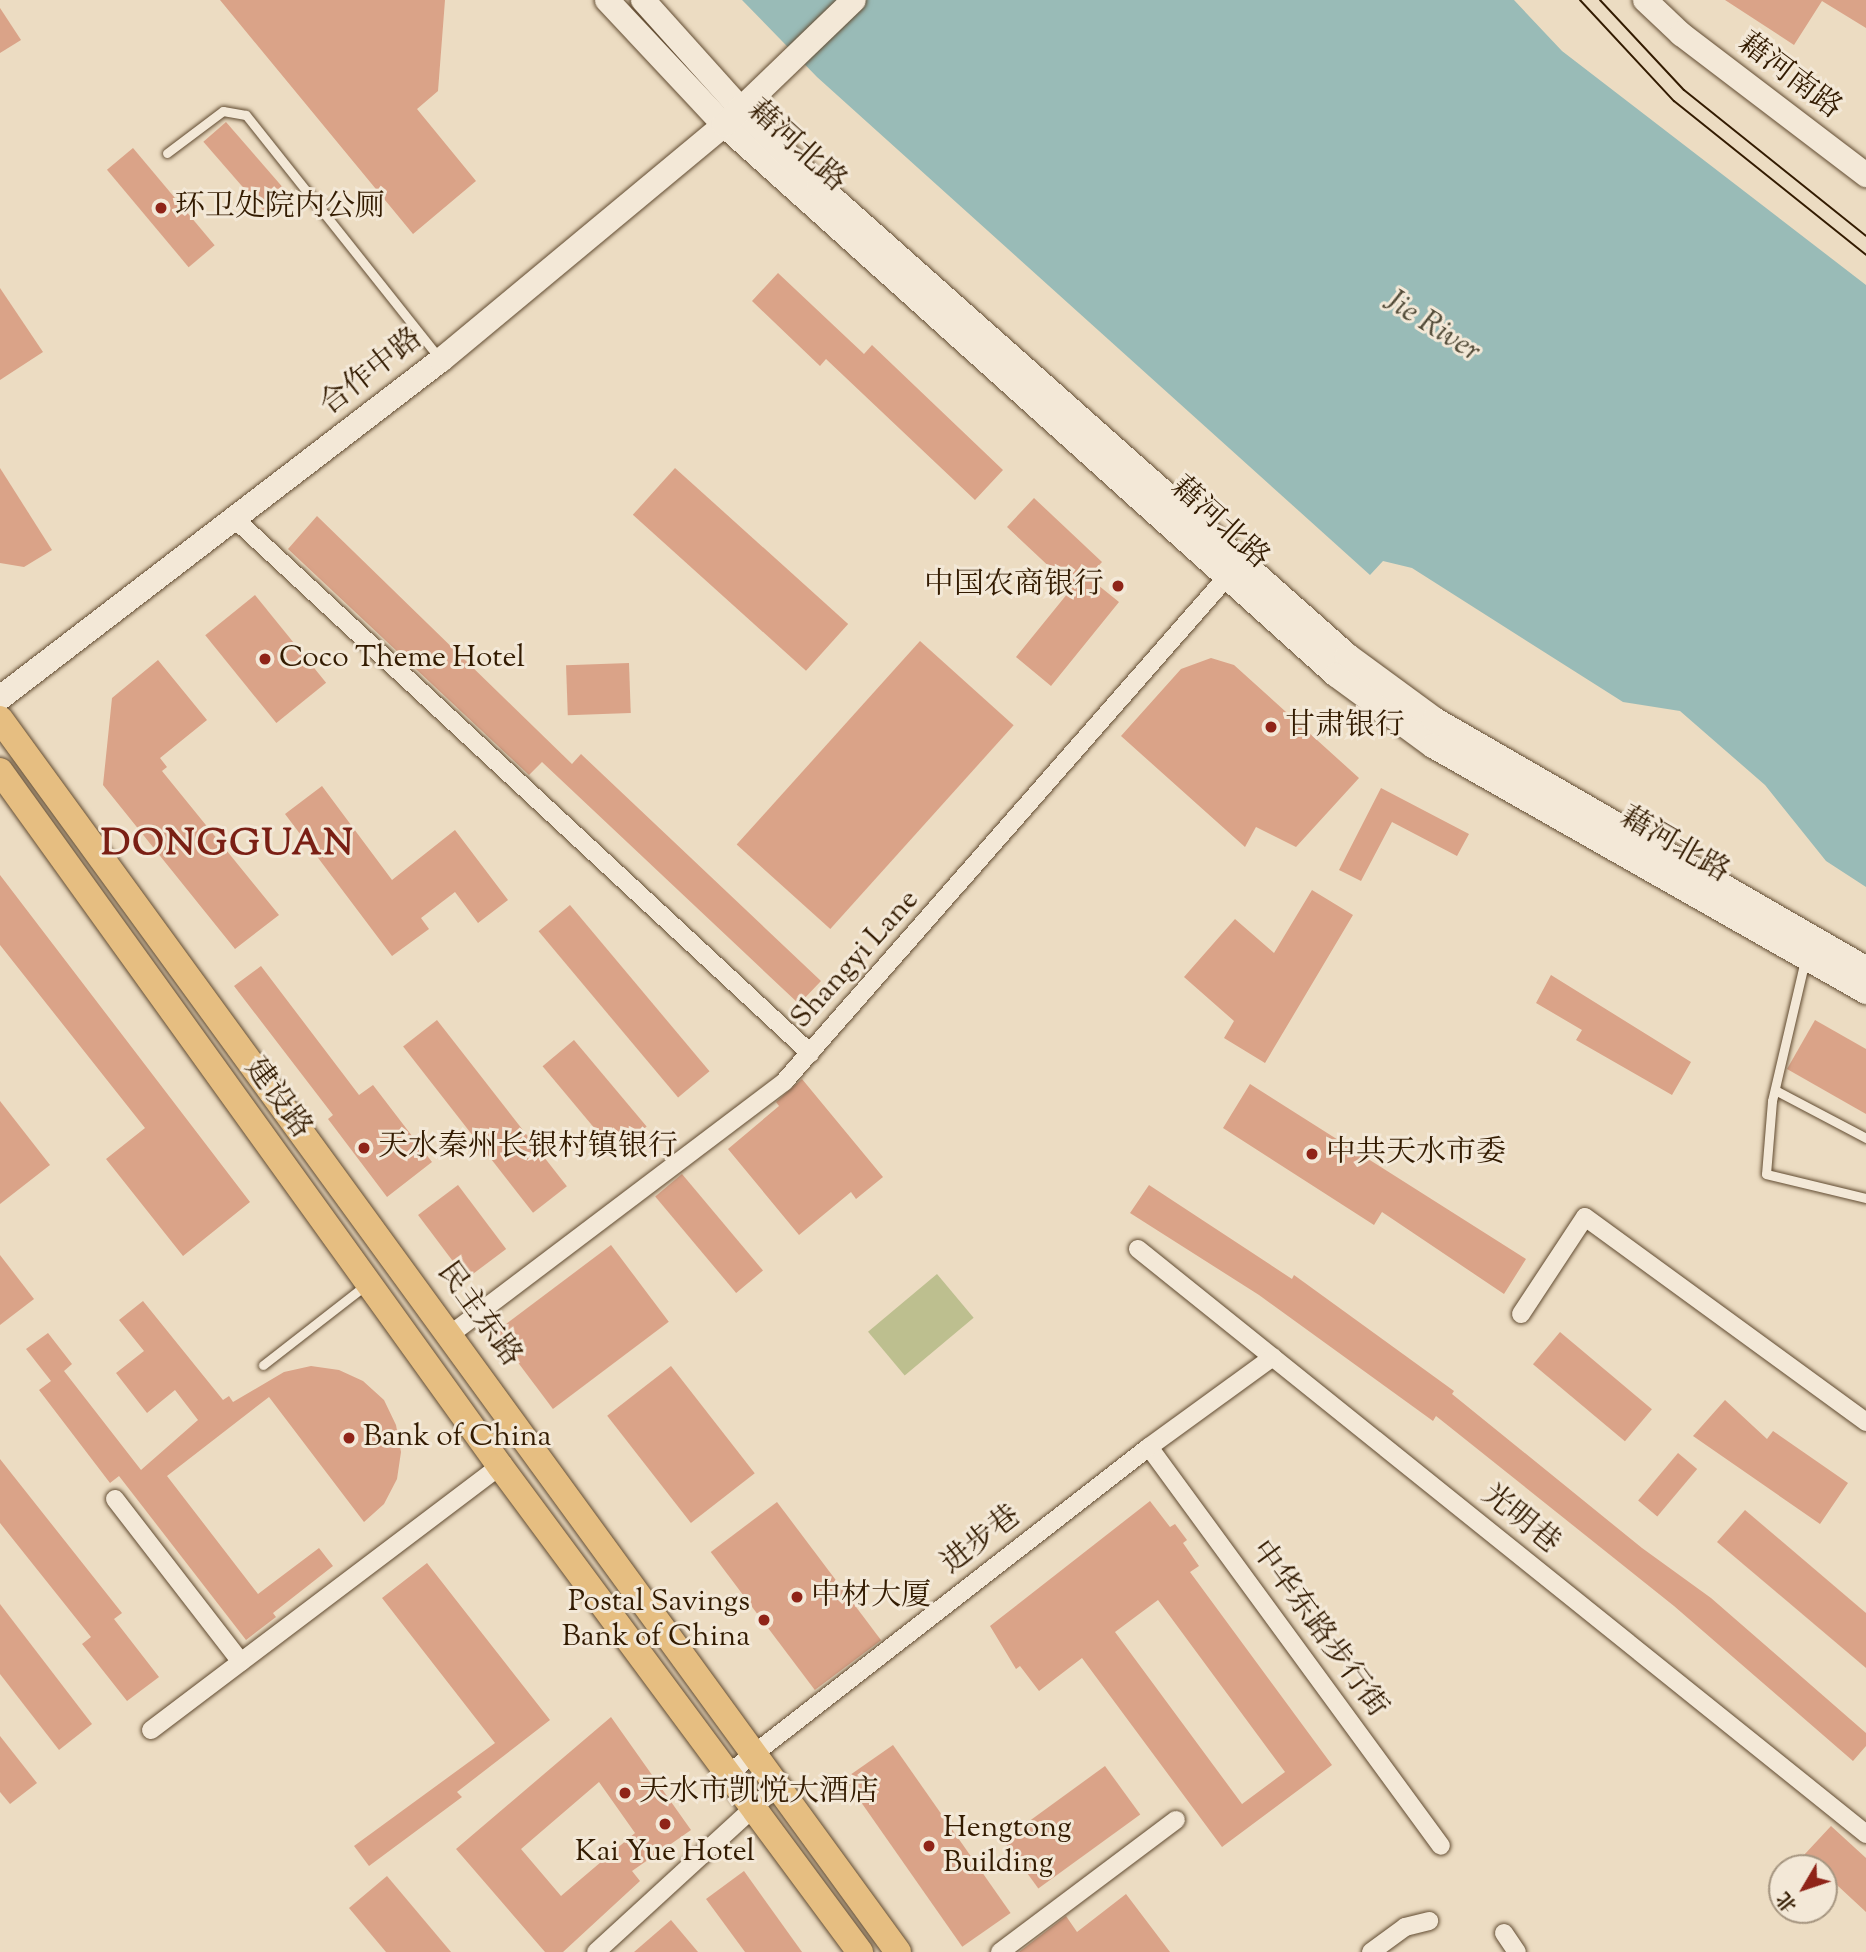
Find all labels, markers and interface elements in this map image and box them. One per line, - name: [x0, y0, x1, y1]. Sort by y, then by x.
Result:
- street label: 藉河南路: [1730, 27, 1848, 127]
- street label: 藉河北路: [739, 93, 853, 201]
- place label: 环卫处院内公厕: [175, 190, 385, 226]
- marker: 环卫处院内公厕: [153, 200, 169, 216]
- water label: Jie River: [1377, 283, 1487, 371]
- street label: 合作中路: [314, 322, 430, 424]
- street label: 藉河北路: [1162, 470, 1276, 578]
- place label: 中国农商银行: [924, 568, 1104, 604]
- marker: 中国农商银行: [1110, 578, 1126, 594]
- place label: Coco Theme Hotel: [279, 641, 525, 677]
- marker: Coco Theme Hotel: [257, 651, 273, 667]
- place label: 甘肃银行: [1285, 709, 1405, 745]
- marker: 甘肃银行: [1263, 719, 1279, 735]
- street label: 藉河北路: [1613, 800, 1735, 892]
- district label: DONGGUAN: [102, 823, 354, 867]
- street label: Shangyi Lane: [784, 883, 928, 1037]
- street label: 建设路: [236, 1052, 318, 1146]
- place label: 天水秦州长银村镇银行: [378, 1130, 678, 1166]
- place label: 中共天水市委: [1326, 1136, 1506, 1172]
- marker: 天水秦州长银村镇银行: [356, 1140, 372, 1156]
- marker: 中共天水市委: [1304, 1146, 1320, 1162]
- street label: 民主东路: [428, 1256, 528, 1374]
- place label: Bank of China: [363, 1420, 551, 1456]
- marker: Bank of China: [341, 1430, 357, 1446]
- street label: 光明巷: [1474, 1478, 1566, 1562]
- street label: 进步巷: [935, 1499, 1029, 1583]
- street label: 中华东路步行街: [1242, 1534, 1394, 1726]
- place label: 中材大厦: [811, 1579, 931, 1615]
- place label: Postal Savings Bank of China: [562, 1585, 750, 1656]
- marker: 中材大厦: [789, 1589, 805, 1605]
- marker: Postal Savings Bank of China: [756, 1612, 772, 1628]
- place label: 天水市凯悦大酒店: [639, 1775, 879, 1811]
- marker: 天水市凯悦大酒店: [617, 1785, 633, 1801]
- place label: Hengtong Building: [943, 1811, 1072, 1882]
- marker: Kai Yue Hotel: [657, 1816, 673, 1832]
- place label: Kai Yue Hotel: [575, 1835, 755, 1871]
- marker: Hengtong Building: [921, 1838, 937, 1854]
- north arrow: [1768, 1854, 1838, 1924]
- text: 北: [1771, 1885, 1804, 1917]

